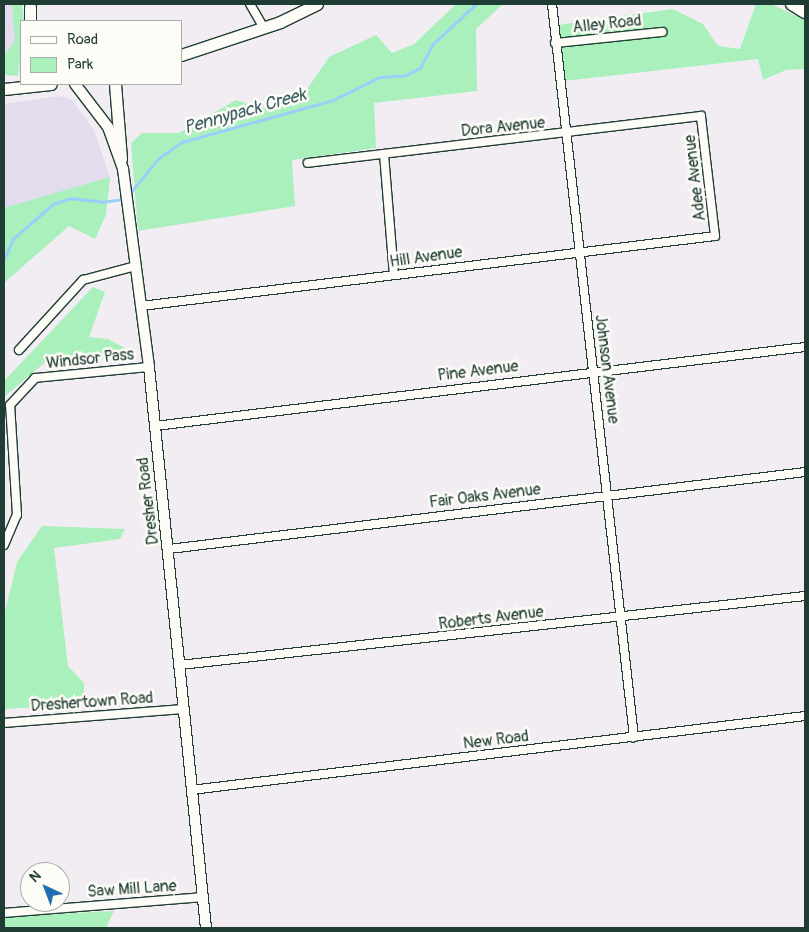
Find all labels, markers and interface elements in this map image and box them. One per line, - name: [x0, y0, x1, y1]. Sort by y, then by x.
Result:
- street label: Alley Road: [572, 11, 642, 37]
- legend: [20, 20, 182, 85]
- text: Road: [67, 30, 98, 49]
- text: Park: [67, 55, 93, 74]
- water label: Pennypack Creek: [181, 84, 309, 140]
- street label: Dora Avenue: [460, 113, 546, 141]
- street label: Adee Avenue: [680, 134, 710, 222]
- street label: Hill Avenue: [388, 242, 464, 272]
- street label: Johnson Avenue: [591, 313, 623, 425]
- street label: Windsor Pass: [45, 345, 135, 373]
- street label: Pine Avenue: [437, 357, 519, 385]
- street label: Dresher Road: [133, 456, 163, 546]
- street label: Fair Oaks Avenue: [428, 480, 542, 512]
- street label: Roberts Avenue: [437, 602, 545, 634]
- street label: Dreshertown Road: [30, 688, 154, 716]
- street label: New Road: [462, 726, 530, 754]
- north arrow: [20, 862, 70, 912]
- text: N: [26, 867, 44, 886]
- street label: Saw Mill Lane: [87, 876, 177, 902]

